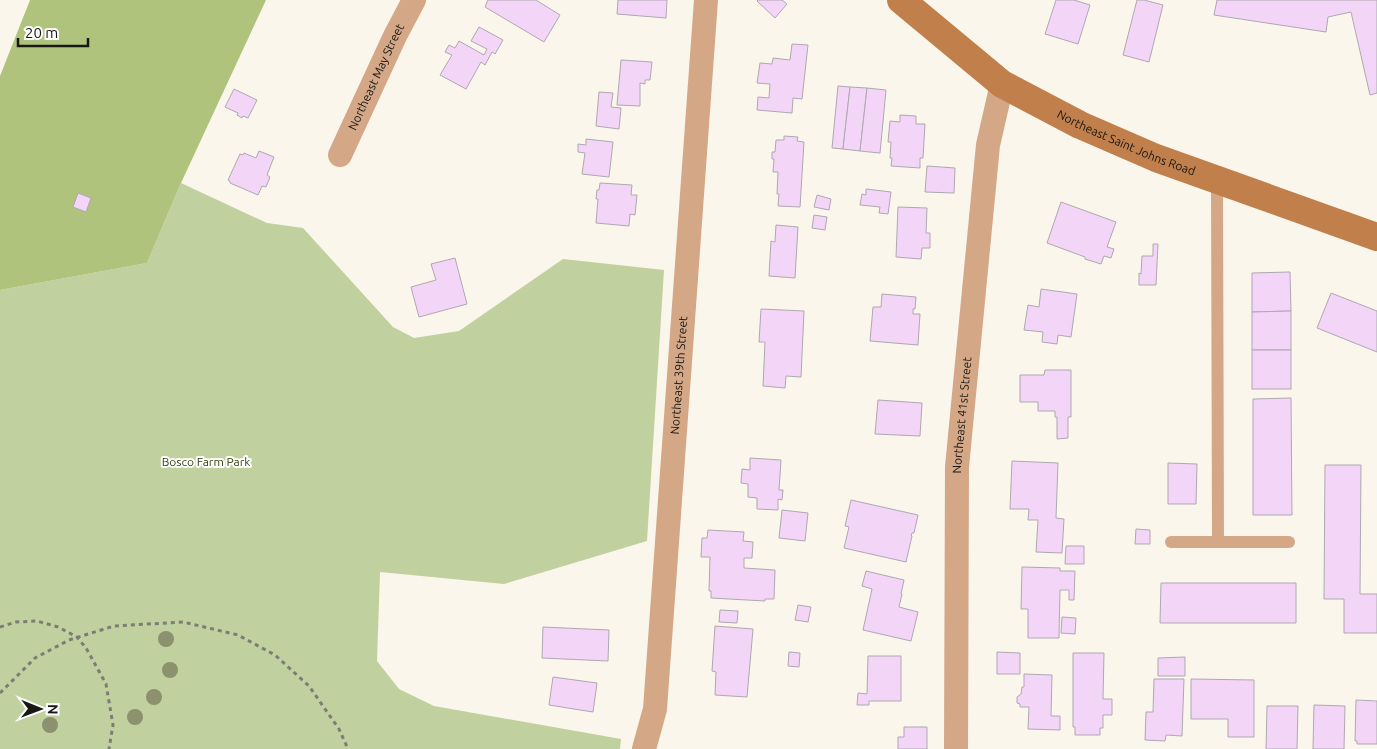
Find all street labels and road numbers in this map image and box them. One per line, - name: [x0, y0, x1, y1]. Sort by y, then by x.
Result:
- street label: Northeast May Street: [345, 21, 406, 132]
- street label: Northeast Saint Johns Road: [1055, 107, 1197, 178]
- street label: Northeast 39th Street: [668, 315, 689, 435]
- street label: Northeast 41st Street: [950, 356, 974, 474]

